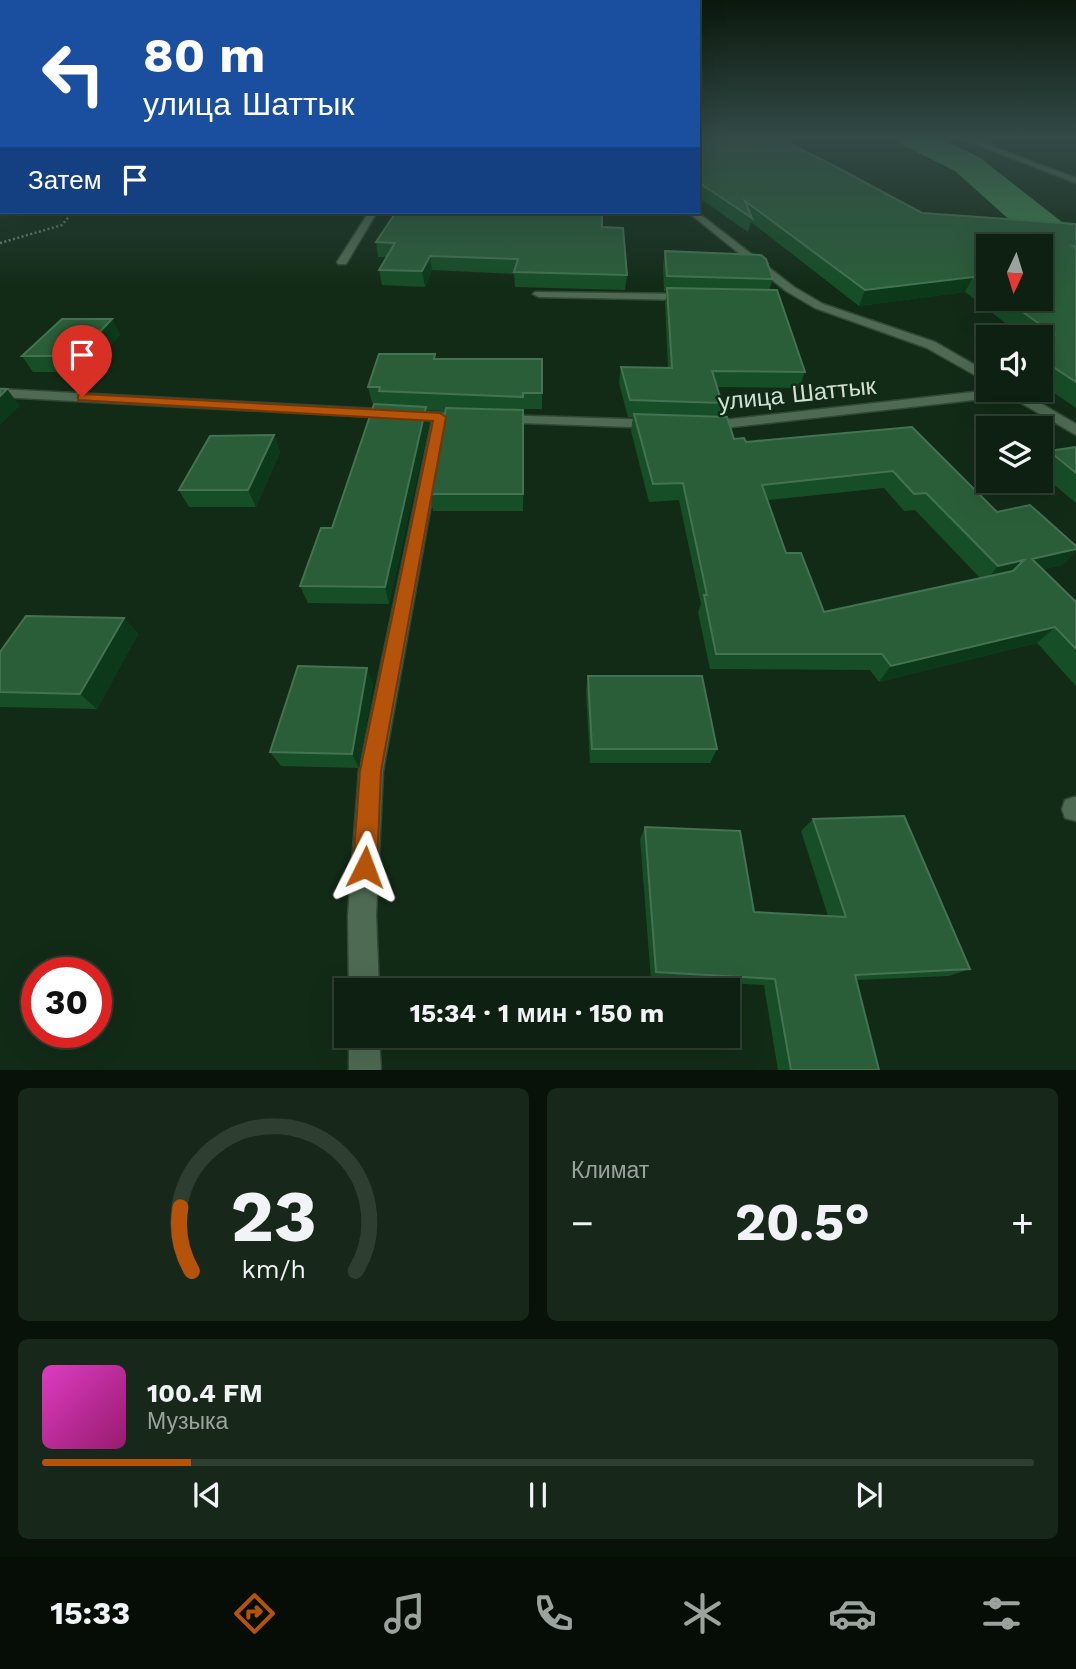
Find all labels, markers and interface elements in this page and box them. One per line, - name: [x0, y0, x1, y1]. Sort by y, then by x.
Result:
- text: 80 m: [143, 26, 265, 84]
- icon: left: [28, 28, 119, 119]
- text: улица Шаттык: [143, 85, 355, 123]
- icon: arrive: [116, 161, 154, 199]
- text: Затем: [28, 165, 102, 195]
- north arrow: [976, 234, 1054, 312]
- map controls: [976, 234, 1053, 493]
- pin: [52, 325, 112, 397]
- button: sound: [976, 325, 1053, 402]
- icon: arrive: [63, 336, 101, 374]
- street label: улица Шаттык: [717, 372, 878, 416]
- button: layers: [976, 416, 1053, 493]
- position arrow: [328, 830, 402, 904]
- speed limit sign: 30: [21, 957, 112, 1048]
- text: 15:34 · 1 мин · 150 m: [410, 998, 664, 1028]
- text: Климат: [571, 1157, 649, 1184]
- text: 23: [230, 1173, 317, 1259]
- text: 20.5°: [735, 1192, 870, 1253]
- text: −: [571, 1201, 594, 1245]
- text: +: [1011, 1201, 1034, 1245]
- text: km/h: [241, 1254, 306, 1283]
- text: 100.4 FM: [147, 1378, 263, 1408]
- text: Музыка: [147, 1408, 228, 1435]
- icon: previous: [188, 1476, 226, 1514]
- icon: pause: [519, 1476, 557, 1514]
- icon: next: [850, 1476, 888, 1514]
- icon: directions: [230, 1589, 279, 1638]
- icon: music: [380, 1589, 429, 1638]
- icon: phone: [529, 1589, 578, 1638]
- icon: climate: [678, 1589, 727, 1638]
- icon: car: [828, 1589, 877, 1638]
- icon: filters: [977, 1589, 1026, 1638]
- text: 15:33: [50, 1594, 130, 1632]

